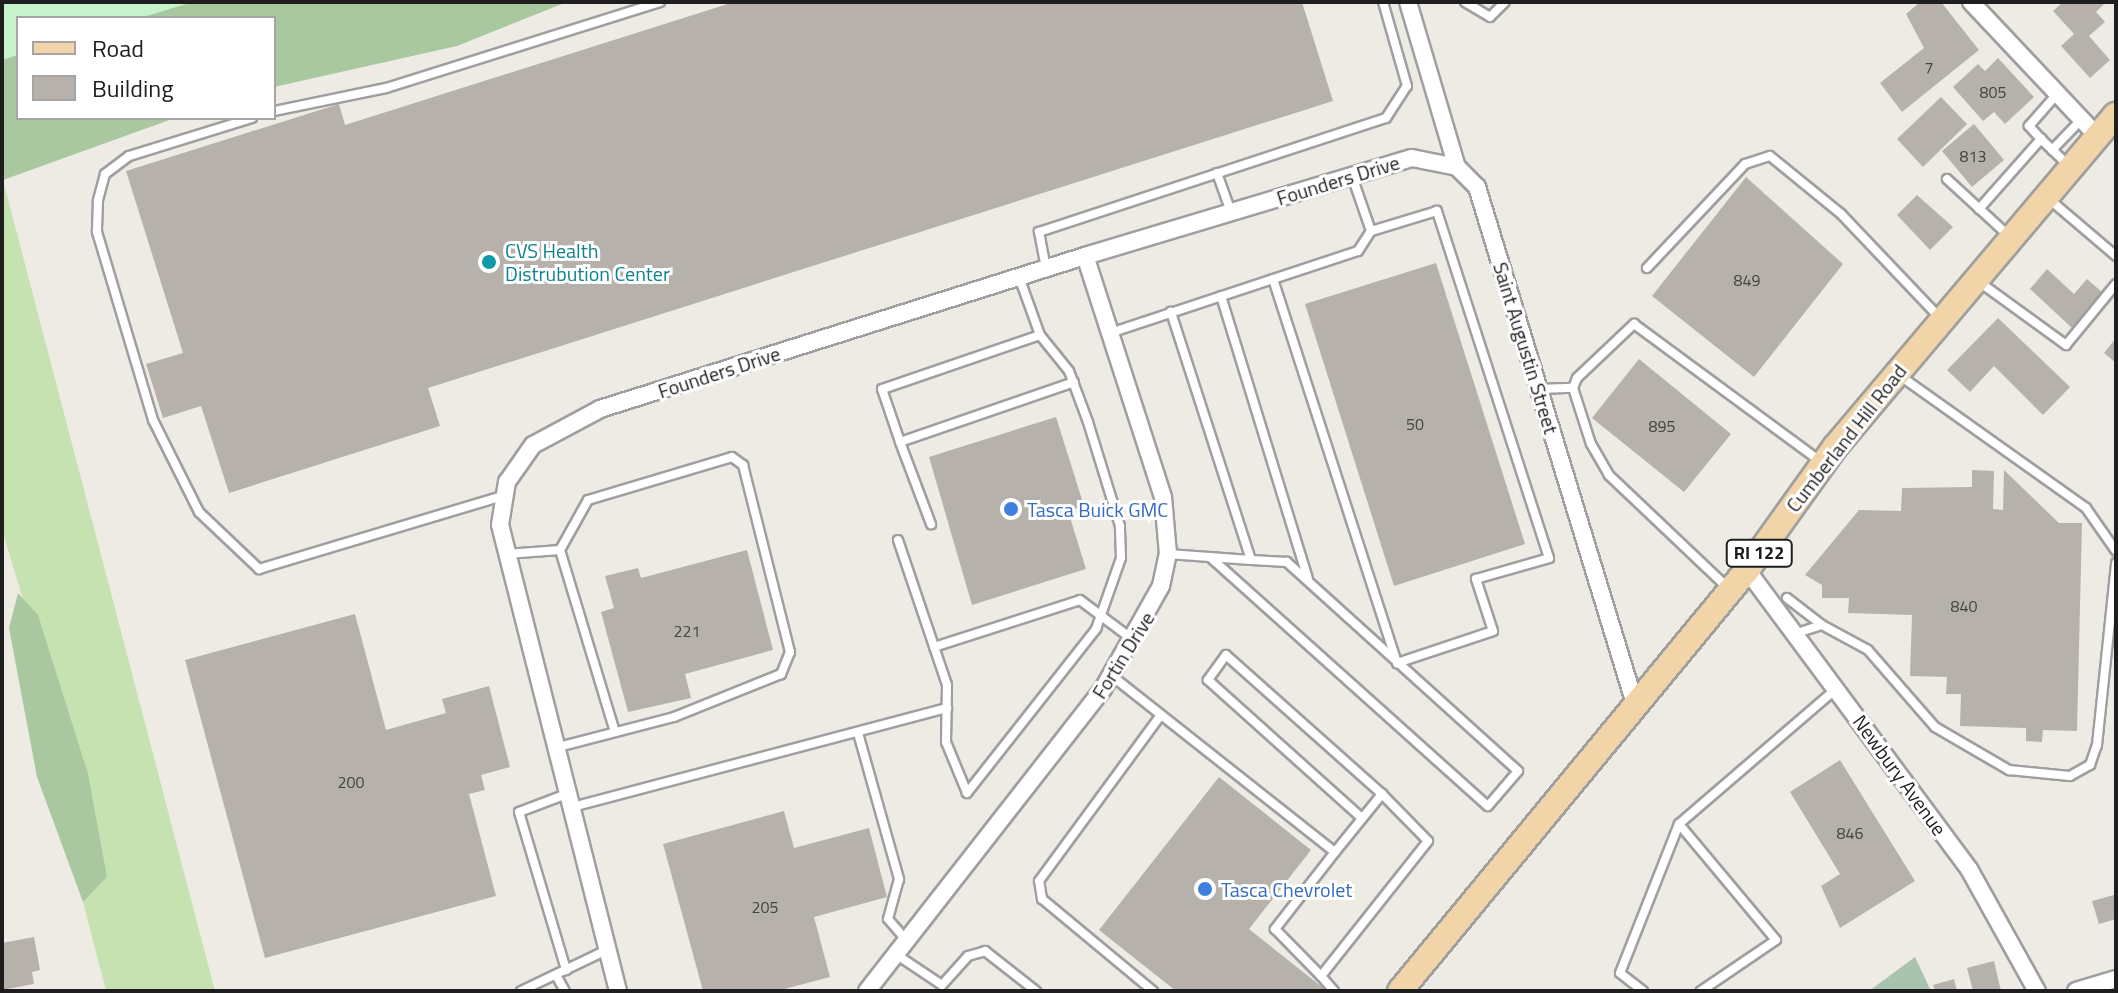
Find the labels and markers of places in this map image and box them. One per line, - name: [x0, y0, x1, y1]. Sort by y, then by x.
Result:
- place label: CVS Health Distrubution Center: [505, 238, 670, 285]
- marker: CVS Health Distrubution Center: [480, 253, 498, 271]
- place label: Tasca Buick GMC: [1027, 497, 1168, 521]
- marker: Tasca Buick GMC: [1002, 500, 1020, 518]
- place label: Tasca Chevrolet: [1221, 877, 1352, 901]
- marker: Tasca Chevrolet: [1196, 880, 1214, 898]

